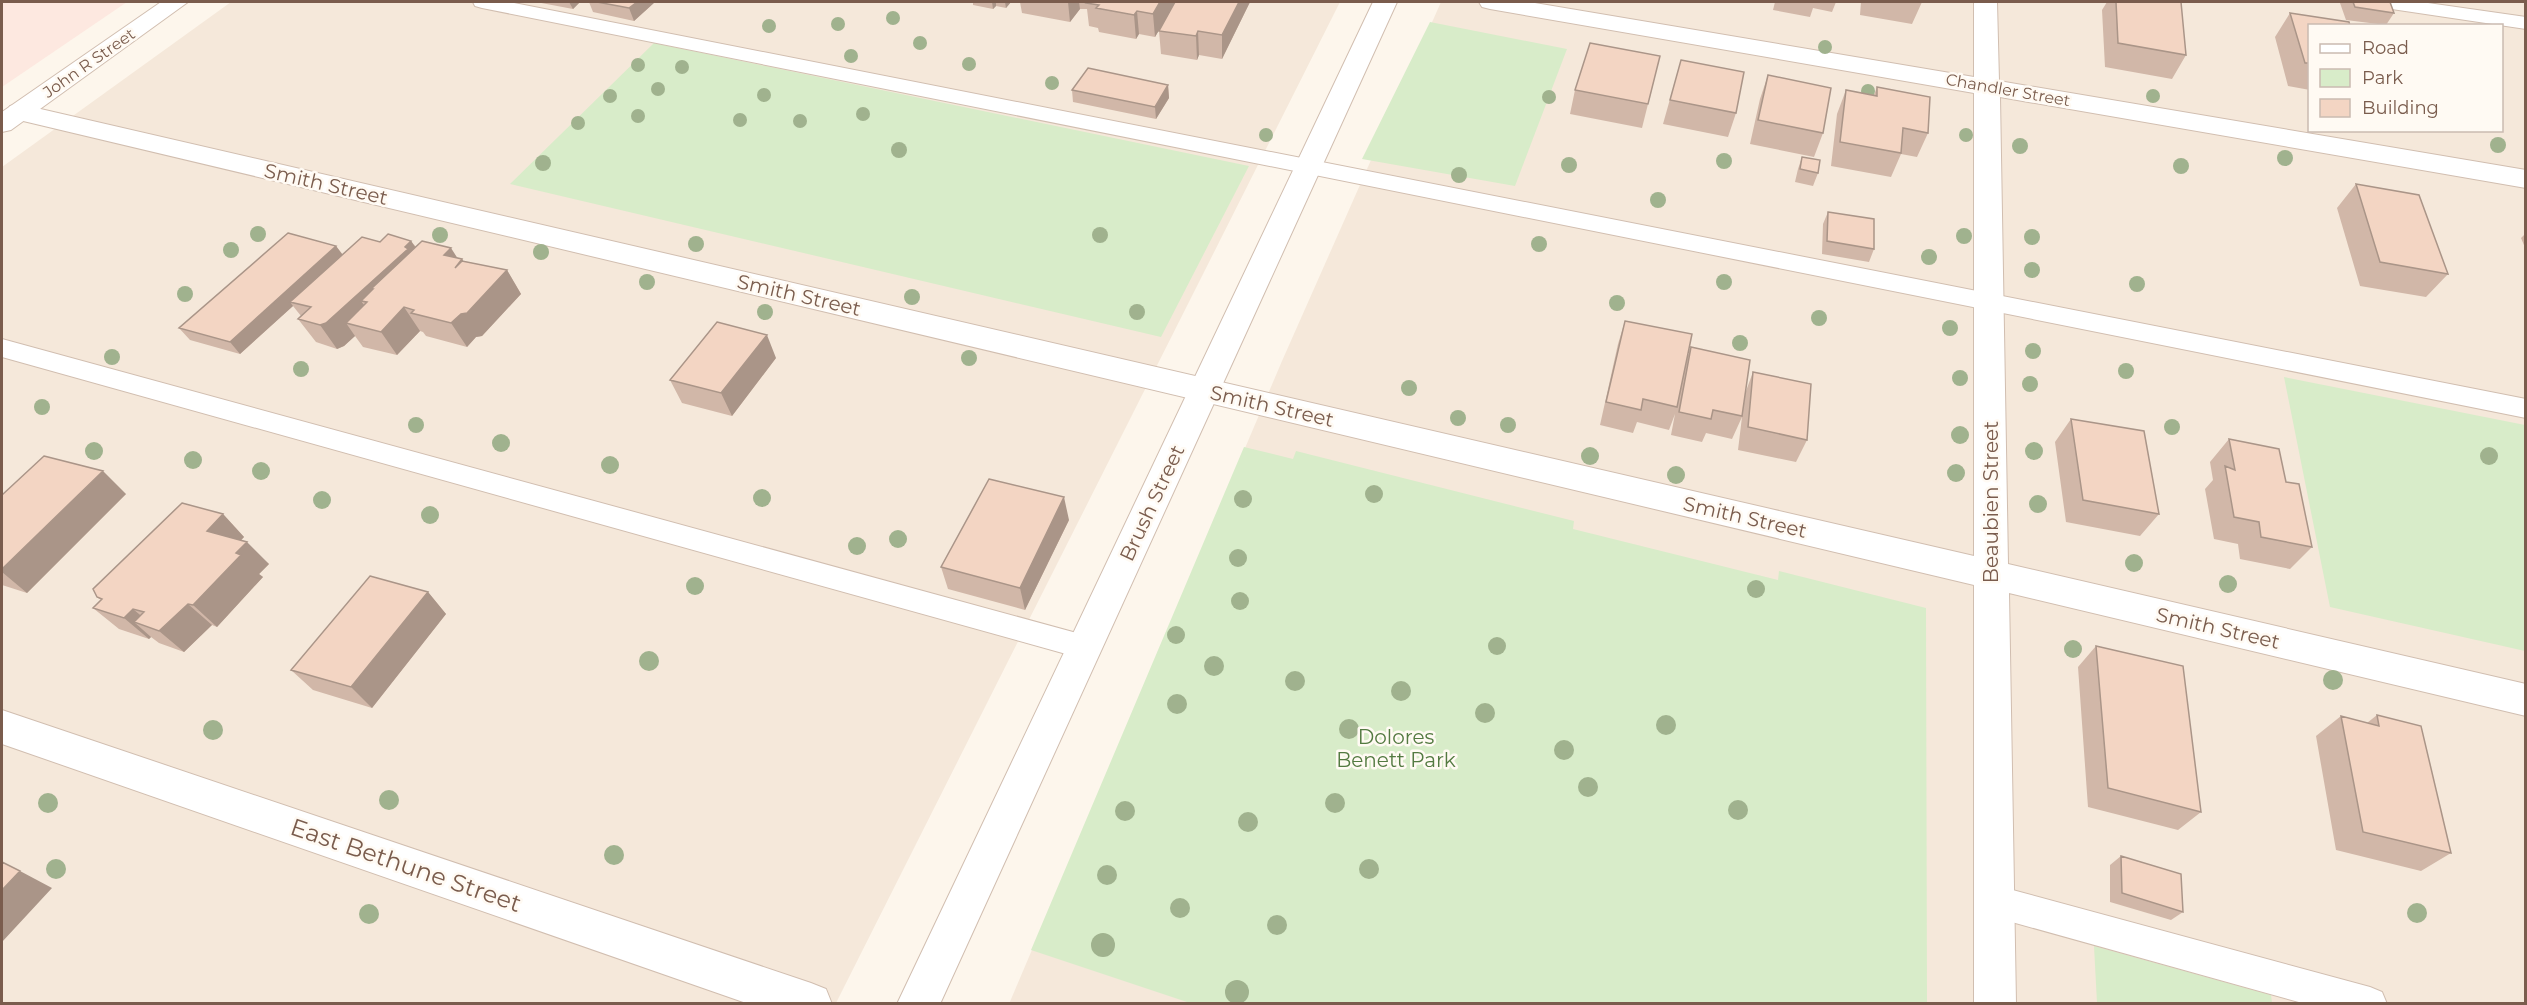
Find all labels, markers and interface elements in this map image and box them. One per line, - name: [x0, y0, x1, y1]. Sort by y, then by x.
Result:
- street label: John R Street: [38, 24, 139, 102]
- legend: [2308, 24, 2503, 132]
- text: Road: [2362, 37, 2409, 59]
- text: Park: [2362, 67, 2403, 89]
- street label: Chandler Street: [1944, 70, 2072, 110]
- text: Building: [2362, 97, 2439, 119]
- street label: Smith Street: [262, 158, 390, 210]
- street label: Smith Street: [735, 269, 863, 321]
- street label: Smith Street: [1208, 380, 1336, 432]
- street label: Beaubien Street: [1979, 421, 2003, 583]
- street label: Brush Street: [1115, 441, 1189, 565]
- street label: Smith Street: [1681, 491, 1809, 543]
- street label: Smith Street: [2154, 602, 2282, 654]
- park label: Dolores Benett Park: [1336, 725, 1456, 772]
- street label: East Bethune Street: [287, 812, 525, 918]

